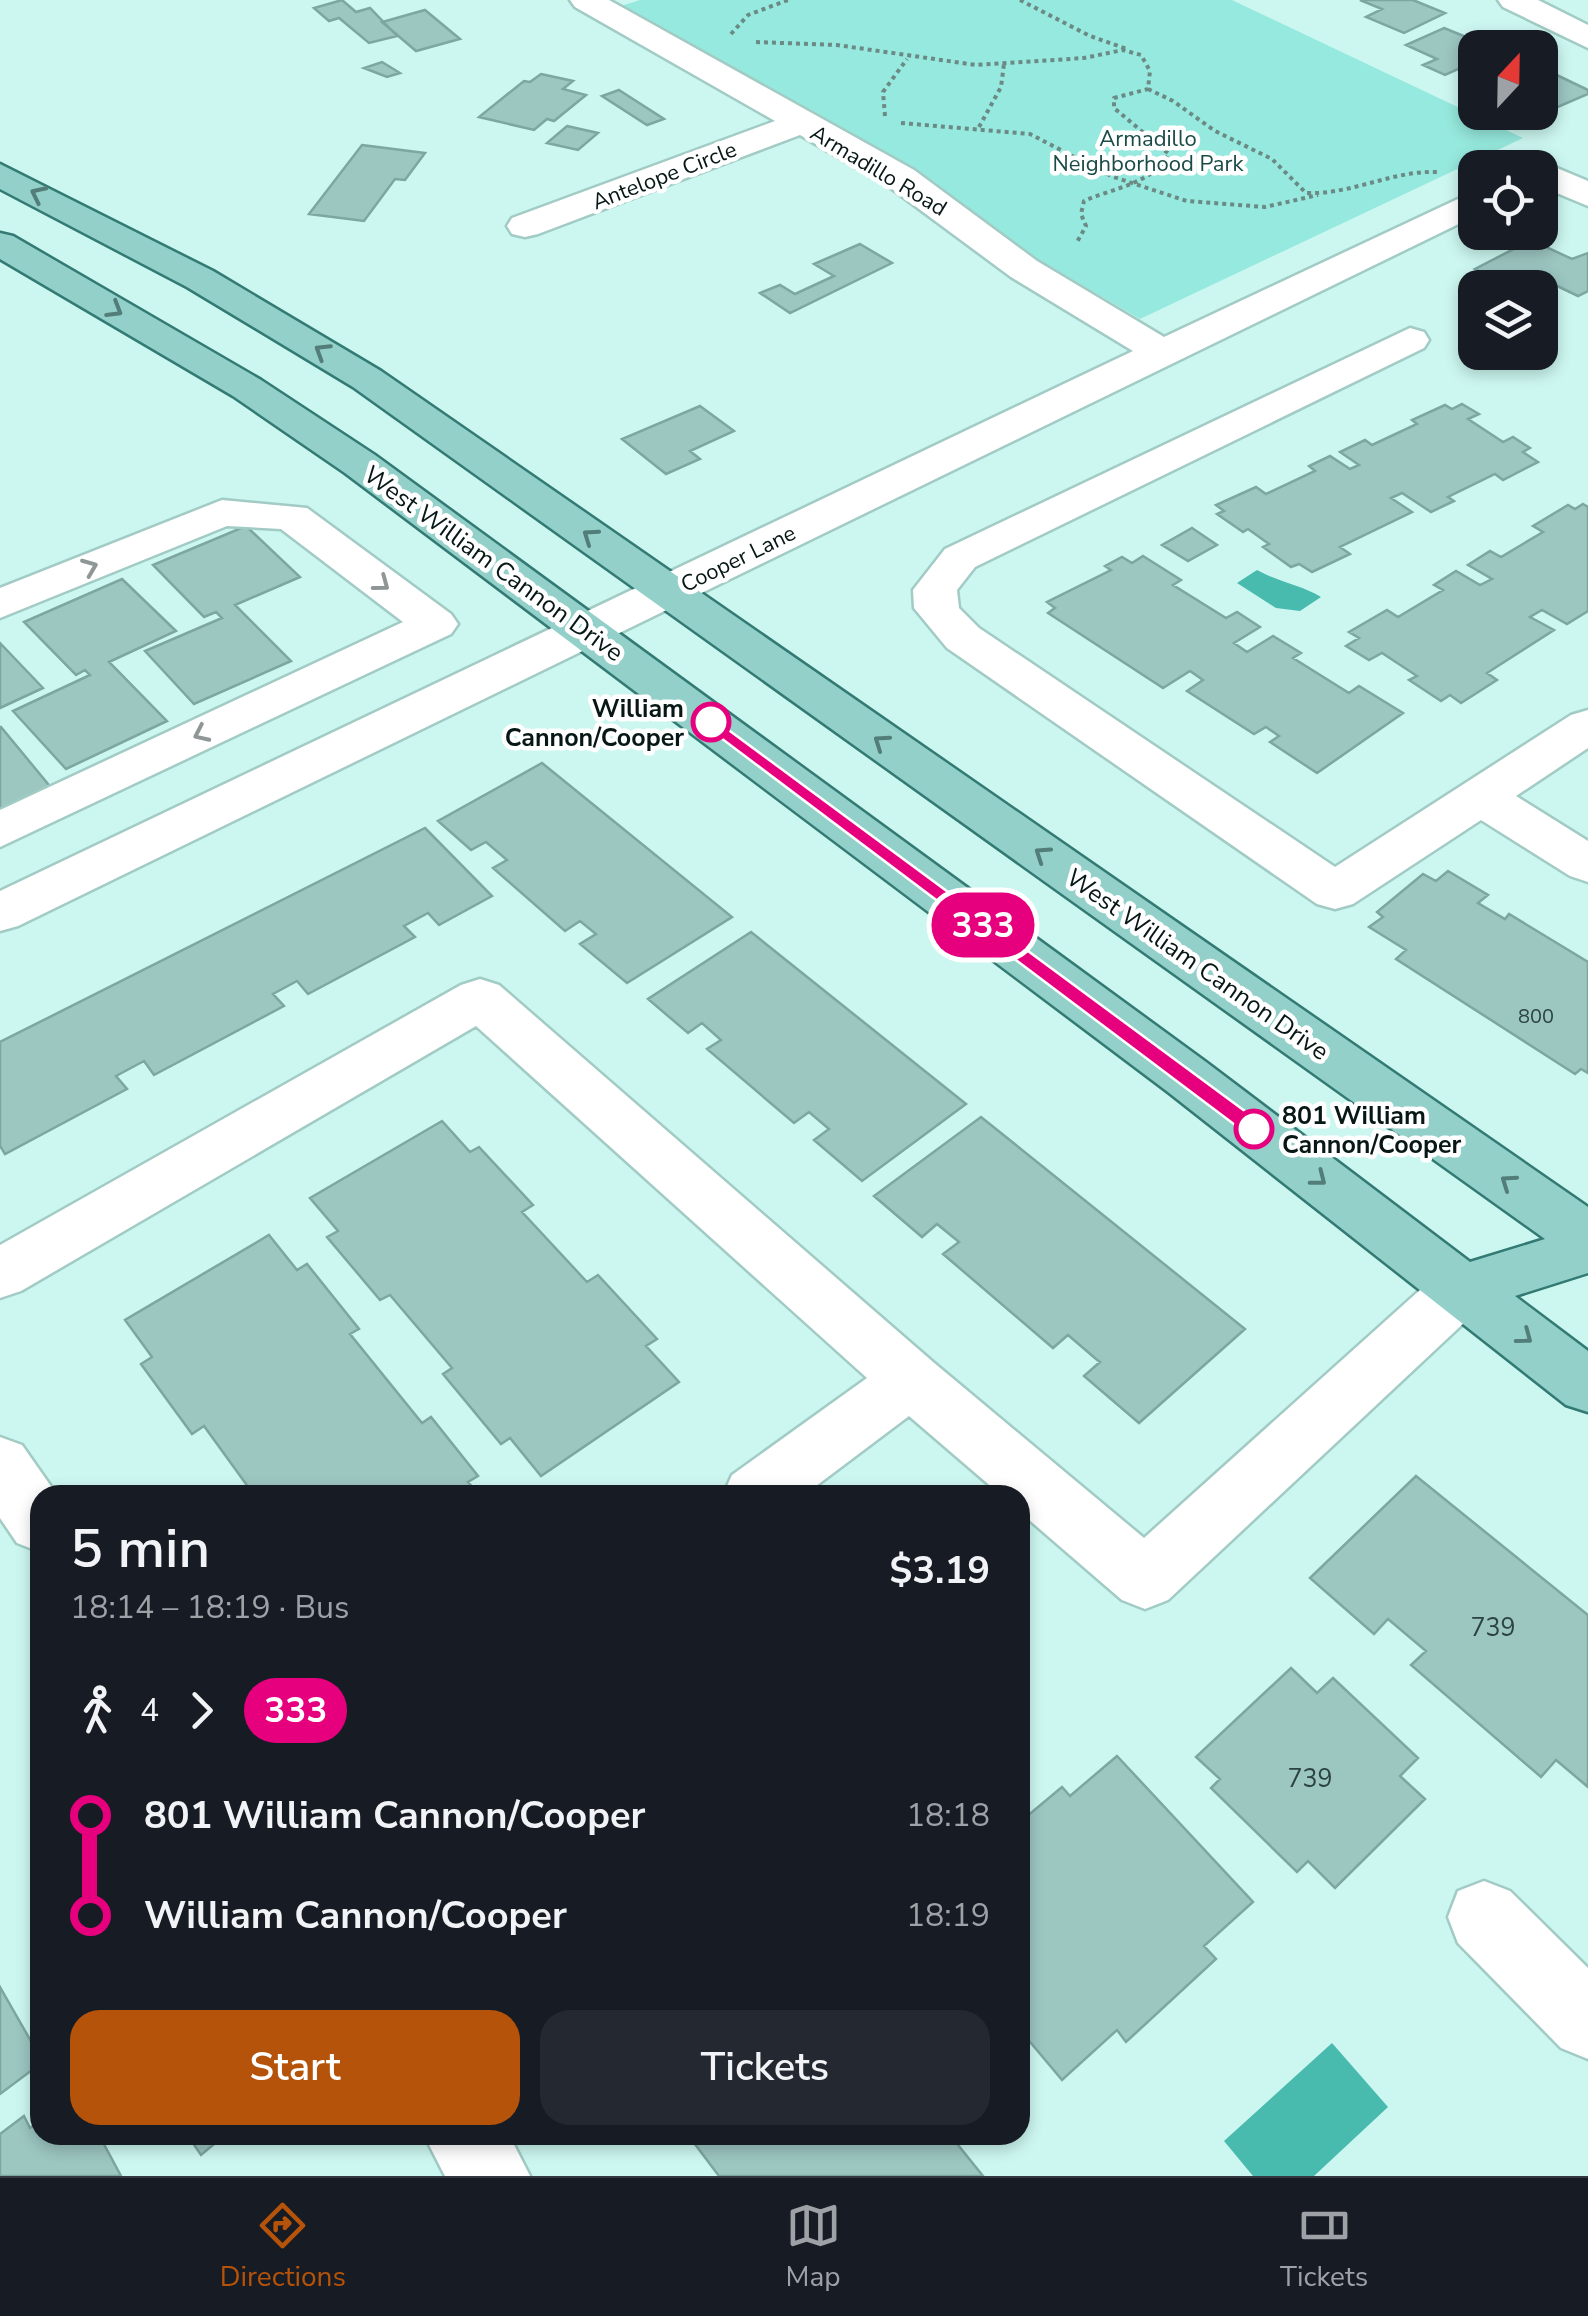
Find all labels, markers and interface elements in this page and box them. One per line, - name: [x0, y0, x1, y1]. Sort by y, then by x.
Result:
- north arrow: [1458, 30, 1558, 130]
- map controls: [1458, 30, 1558, 370]
- street label: Armadillo Road: [805, 118, 952, 223]
- park label: Armadillo Neighborhood Park: [1053, 124, 1244, 179]
- street label: Antelope Circle: [588, 135, 741, 217]
- button: locate: [1458, 150, 1558, 250]
- one-way arrow: [30, 186, 48, 206]
- button: layers: [1458, 270, 1558, 370]
- one-way arrow: [104, 298, 122, 317]
- one-way arrow: [315, 344, 333, 363]
- street label: West William Cannon Drive: [357, 458, 630, 670]
- street label: Cooper Lane: [676, 518, 801, 600]
- one-way arrow: [582, 529, 601, 548]
- one-way arrow: [80, 558, 98, 578]
- one-way arrow: [371, 573, 389, 590]
- place label: William Cannon/Cooper: [505, 692, 684, 755]
- marker: William Cannon/Cooper: [692, 703, 730, 741]
- one-way arrow: [194, 722, 212, 742]
- one-way arrow: [873, 736, 892, 754]
- one-way arrow: [1034, 848, 1053, 866]
- street label: West William Cannon Drive: [1059, 861, 1336, 1069]
- line badge: 333: [926, 892, 1040, 958]
- text: 333: [951, 902, 1015, 949]
- house number: 800: [1518, 1003, 1554, 1030]
- place label: 801 William Cannon/Cooper: [1282, 1099, 1462, 1162]
- marker: 801 William Cannon/Cooper: [1235, 1110, 1273, 1148]
- one-way arrow: [1308, 1167, 1326, 1185]
- one-way arrow: [1501, 1175, 1520, 1194]
- one-way arrow: [1513, 1326, 1531, 1343]
- text: 5 min: [70, 1511, 210, 1586]
- text: $3.19: [889, 1545, 990, 1596]
- text: 18:14 – 18:19 · Bus: [70, 1586, 349, 1629]
- house number: 739: [1470, 1611, 1516, 1645]
- icon: walk: [70, 1683, 125, 1738]
- icon: forward: [174, 1683, 229, 1738]
- text: 333: [264, 1687, 327, 1734]
- text: 4: [140, 1689, 159, 1732]
- house number: 739: [1287, 1762, 1333, 1796]
- text: 801 William Cannon/Cooper: [144, 1790, 646, 1841]
- text: 18:18: [906, 1794, 990, 1837]
- text: William Cannon/Cooper: [144, 1890, 567, 1941]
- text: 18:19: [906, 1894, 990, 1937]
- button: Start: [70, 2010, 520, 2125]
- button: Tickets: [540, 2010, 990, 2125]
- tab: Directions: [220, 2198, 346, 2296]
- tab: Map: [785, 2198, 841, 2296]
- tab: Tickets: [1280, 2198, 1368, 2296]

